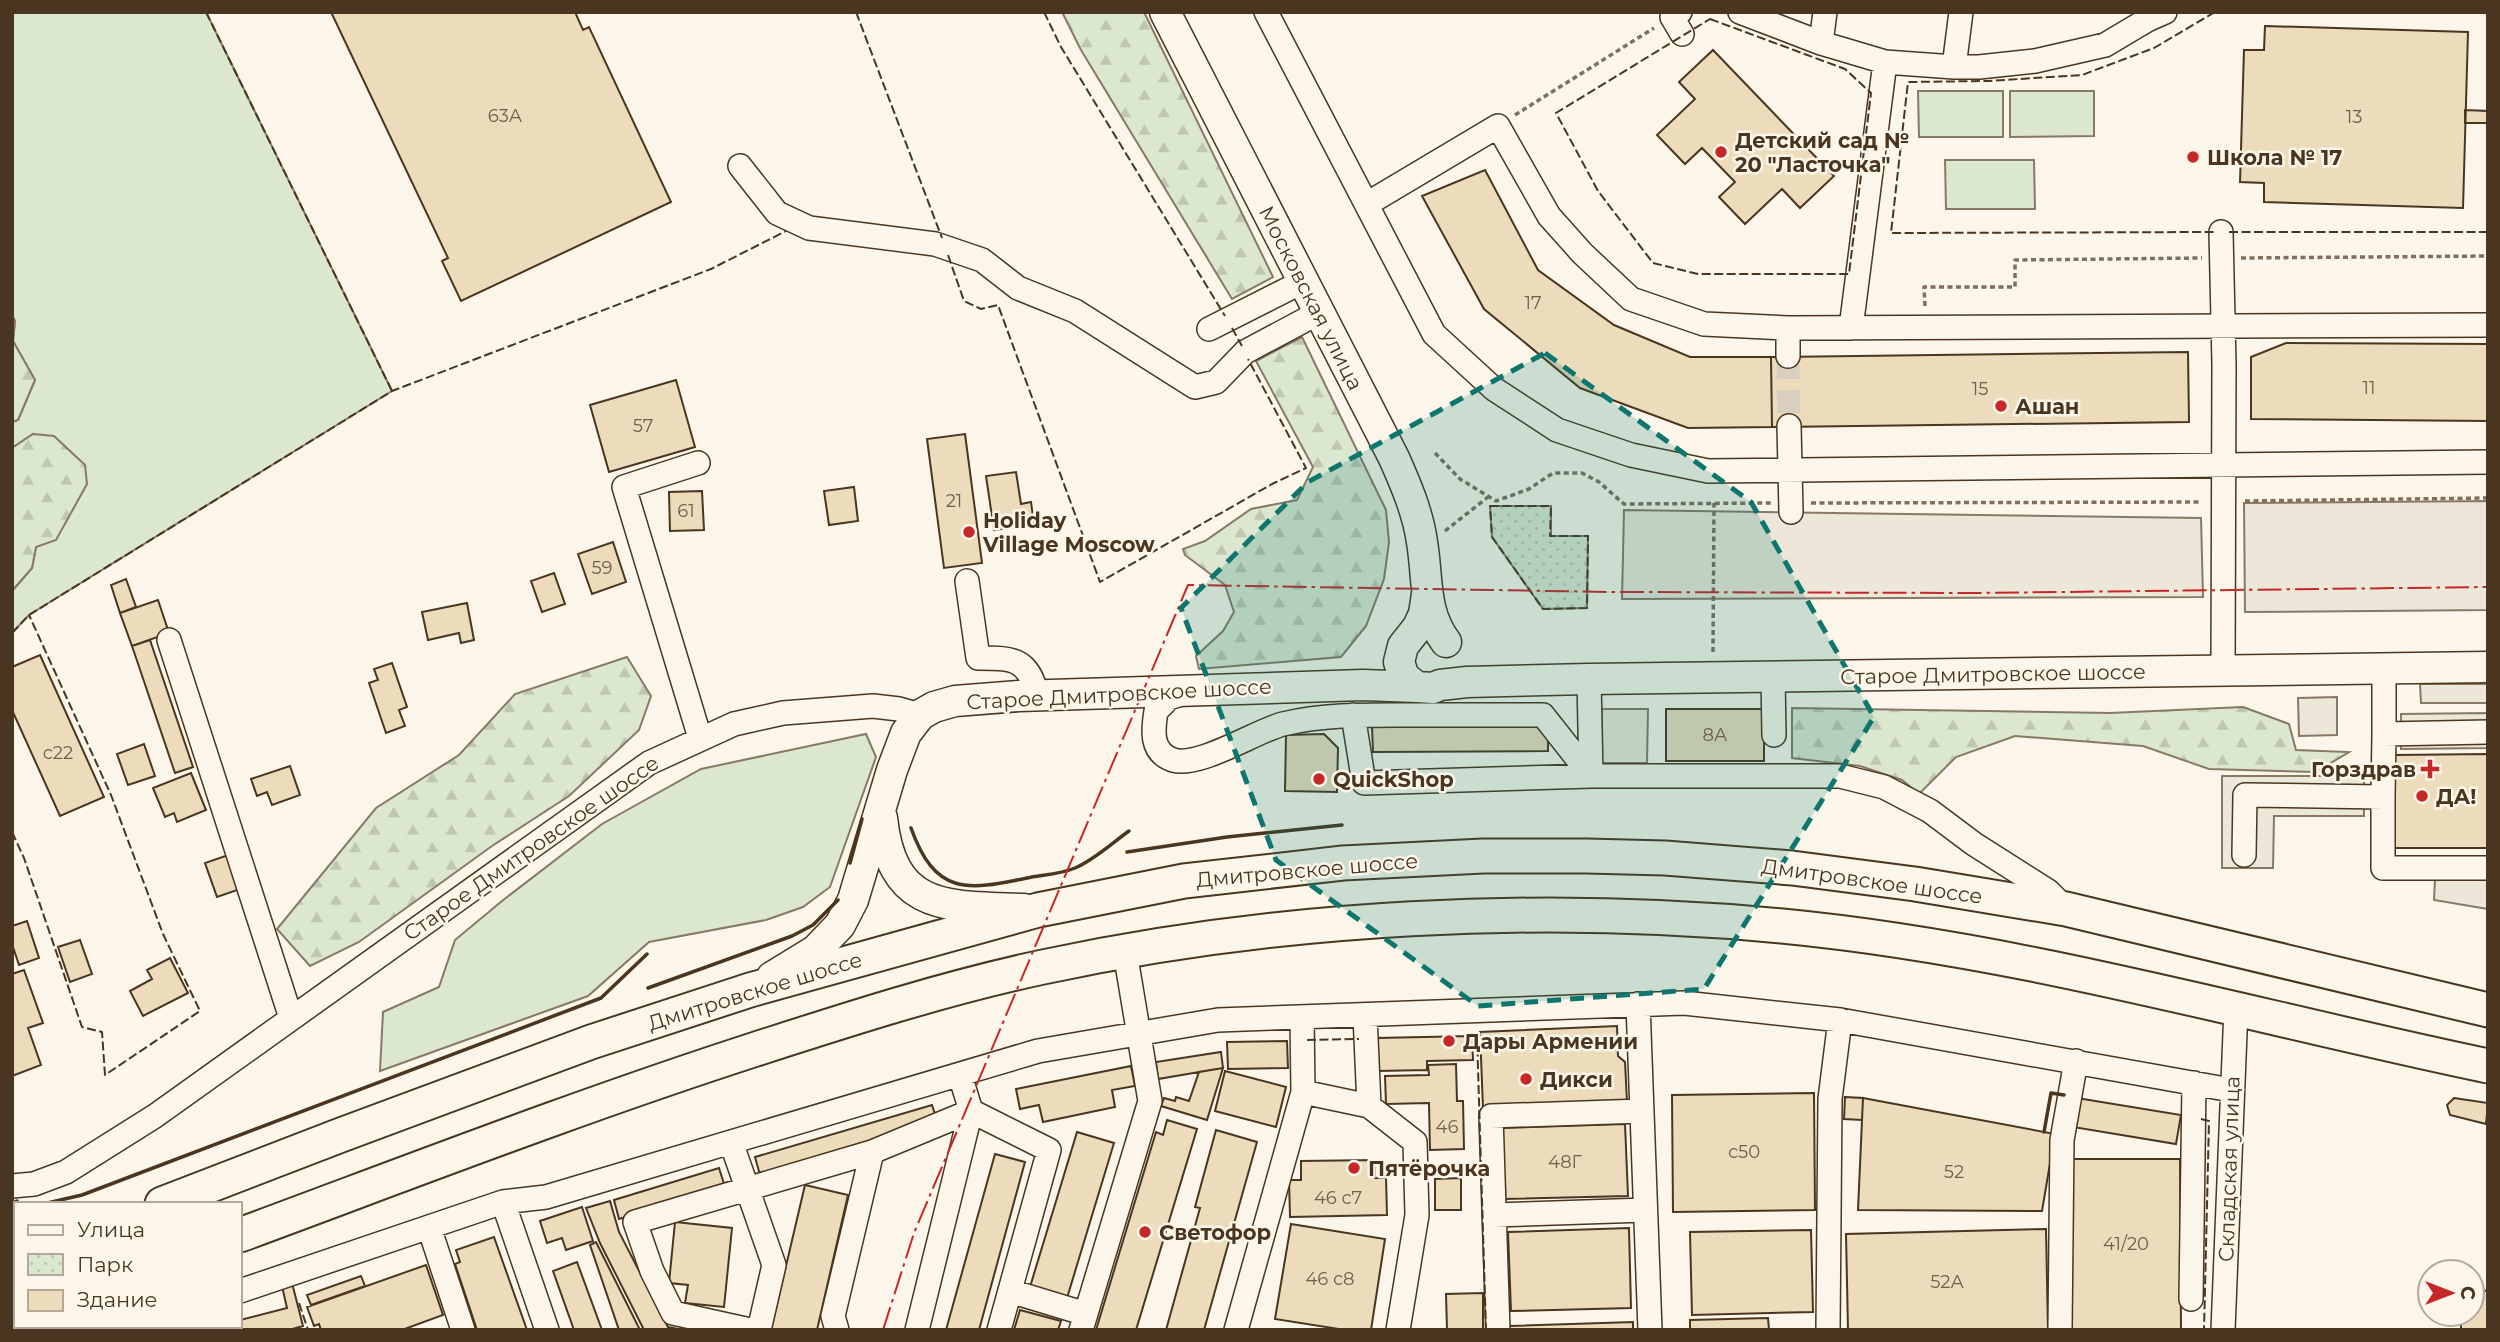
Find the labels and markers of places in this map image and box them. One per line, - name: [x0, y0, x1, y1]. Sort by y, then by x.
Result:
- place label: Детский сад № 20 "Ласточка": [1735, 128, 1909, 177]
- marker: Детский сад № 20 "Ласточка": [1713, 144, 1729, 160]
- place label: Школа № 17: [2207, 145, 2342, 170]
- marker: Школа № 17: [2185, 149, 2201, 165]
- place label: Ашан: [2015, 394, 2079, 419]
- marker: Ашан: [1993, 398, 2009, 414]
- place label: Holiday Village Moscow: [982, 508, 1155, 557]
- marker: Holiday Village Moscow: [961, 524, 977, 540]
- place label: Горздрав: [2311, 757, 2416, 782]
- marker: Горздрав: [2422, 761, 2438, 777]
- place label: QuickShop: [1333, 767, 1454, 792]
- marker: QuickShop: [1311, 771, 1327, 787]
- place label: ДА!: [2436, 784, 2476, 809]
- marker: ДА!: [2414, 788, 2430, 804]
- place label: Дары Армении: [1463, 1029, 1638, 1054]
- marker: Дары Армении: [1441, 1033, 1457, 1049]
- place label: Дикси: [1540, 1067, 1613, 1092]
- marker: Дикси: [1518, 1071, 1534, 1087]
- place label: Пятёрочка: [1368, 1156, 1490, 1181]
- marker: Пятёрочка: [1346, 1160, 1362, 1176]
- place label: Светофор: [1159, 1220, 1271, 1245]
- marker: Светофор: [1137, 1224, 1153, 1240]

